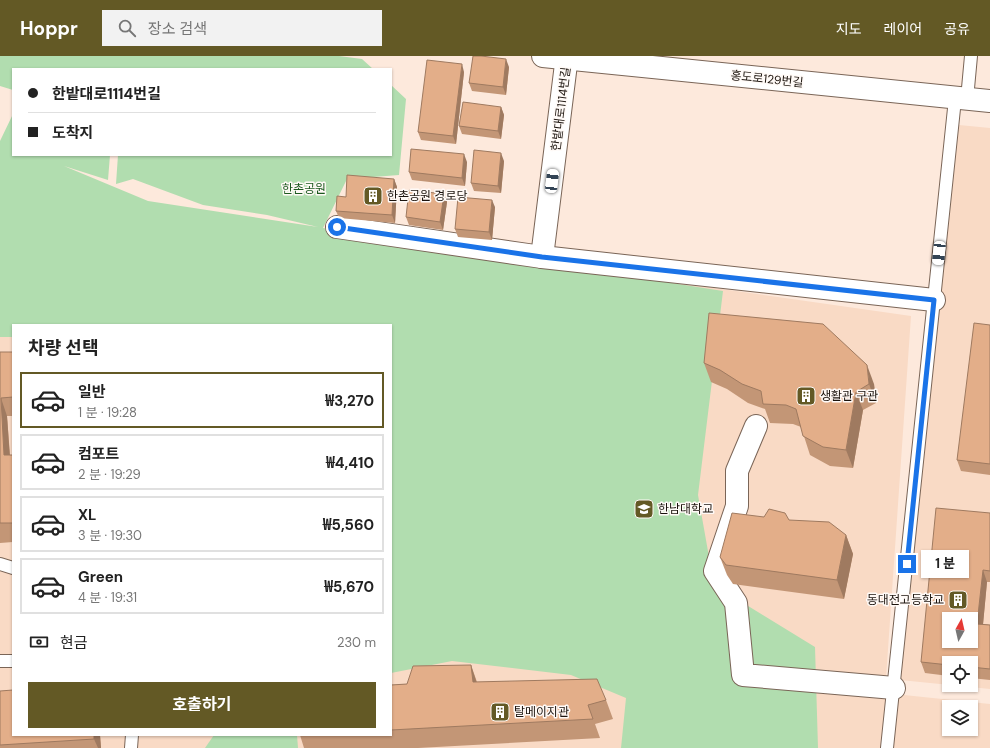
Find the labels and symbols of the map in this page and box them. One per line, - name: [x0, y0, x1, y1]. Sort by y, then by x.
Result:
- street label: 한밭대로1114번길: [548, 66, 574, 152]
- street label: 홍도로129번길: [730, 67, 804, 91]
- car: [545, 168, 559, 194]
- park label: 한촌공원: [282, 181, 326, 197]
- building icon: 한촌공원 경로당: [362, 185, 384, 207]
- place label: 한촌공원 경로당: [387, 188, 467, 204]
- route start: [328, 218, 346, 236]
- car: [932, 240, 946, 266]
- building icon: 생활관 구관: [795, 385, 817, 407]
- place label: 생활관 구관: [820, 388, 878, 404]
- school or university icon: 한남대학교: [633, 498, 655, 520]
- place label: 한남대학교: [658, 501, 713, 517]
- callout: 1 분: [921, 550, 969, 578]
- route end: [898, 555, 916, 573]
- building icon: 동대전고등학교: [947, 589, 969, 611]
- place label: 동대전고등학교: [867, 592, 944, 608]
- north arrow: [942, 612, 978, 648]
- building icon: 탈메이지관: [489, 701, 511, 723]
- place label: 탈메이지관: [514, 704, 569, 720]

